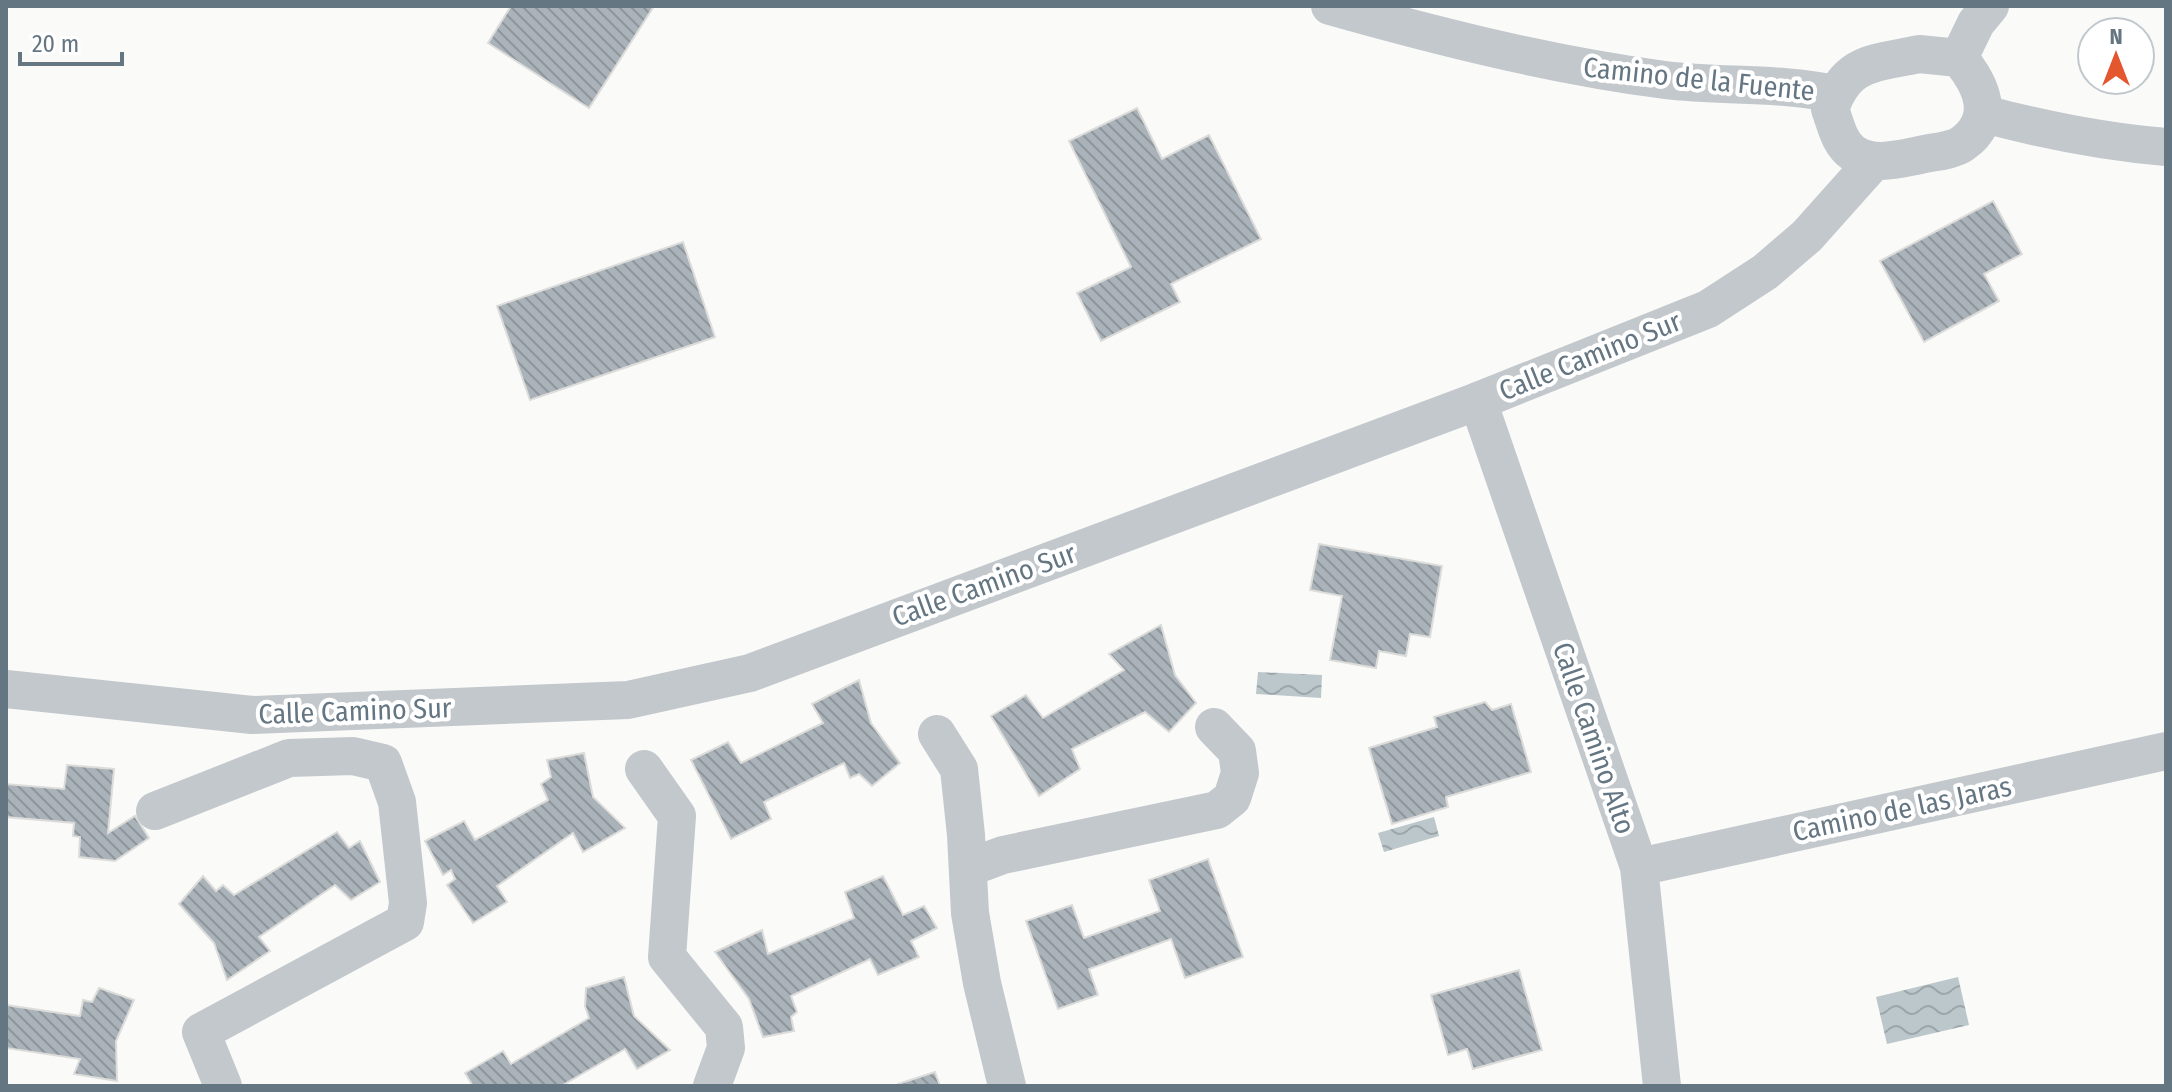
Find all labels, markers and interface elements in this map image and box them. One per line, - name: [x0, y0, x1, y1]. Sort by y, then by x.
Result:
- scale bar: [20, 16, 122, 66]
- north arrow: [2076, 16, 2156, 96]
- text: N: [2109, 23, 2123, 50]
- text: 20 m: [32, 30, 79, 58]
- street label: Camino de la Fuente: [1582, 50, 1816, 108]
- street label: Calle Camino Sur: [1494, 304, 1686, 407]
- street label: Calle Camino Sur: [888, 536, 1081, 634]
- street label: Calle Camino Alto: [1546, 638, 1642, 838]
- street label: Calle Camino Sur: [258, 691, 452, 731]
- street label: Camino de las Jaras: [1790, 770, 2014, 848]

